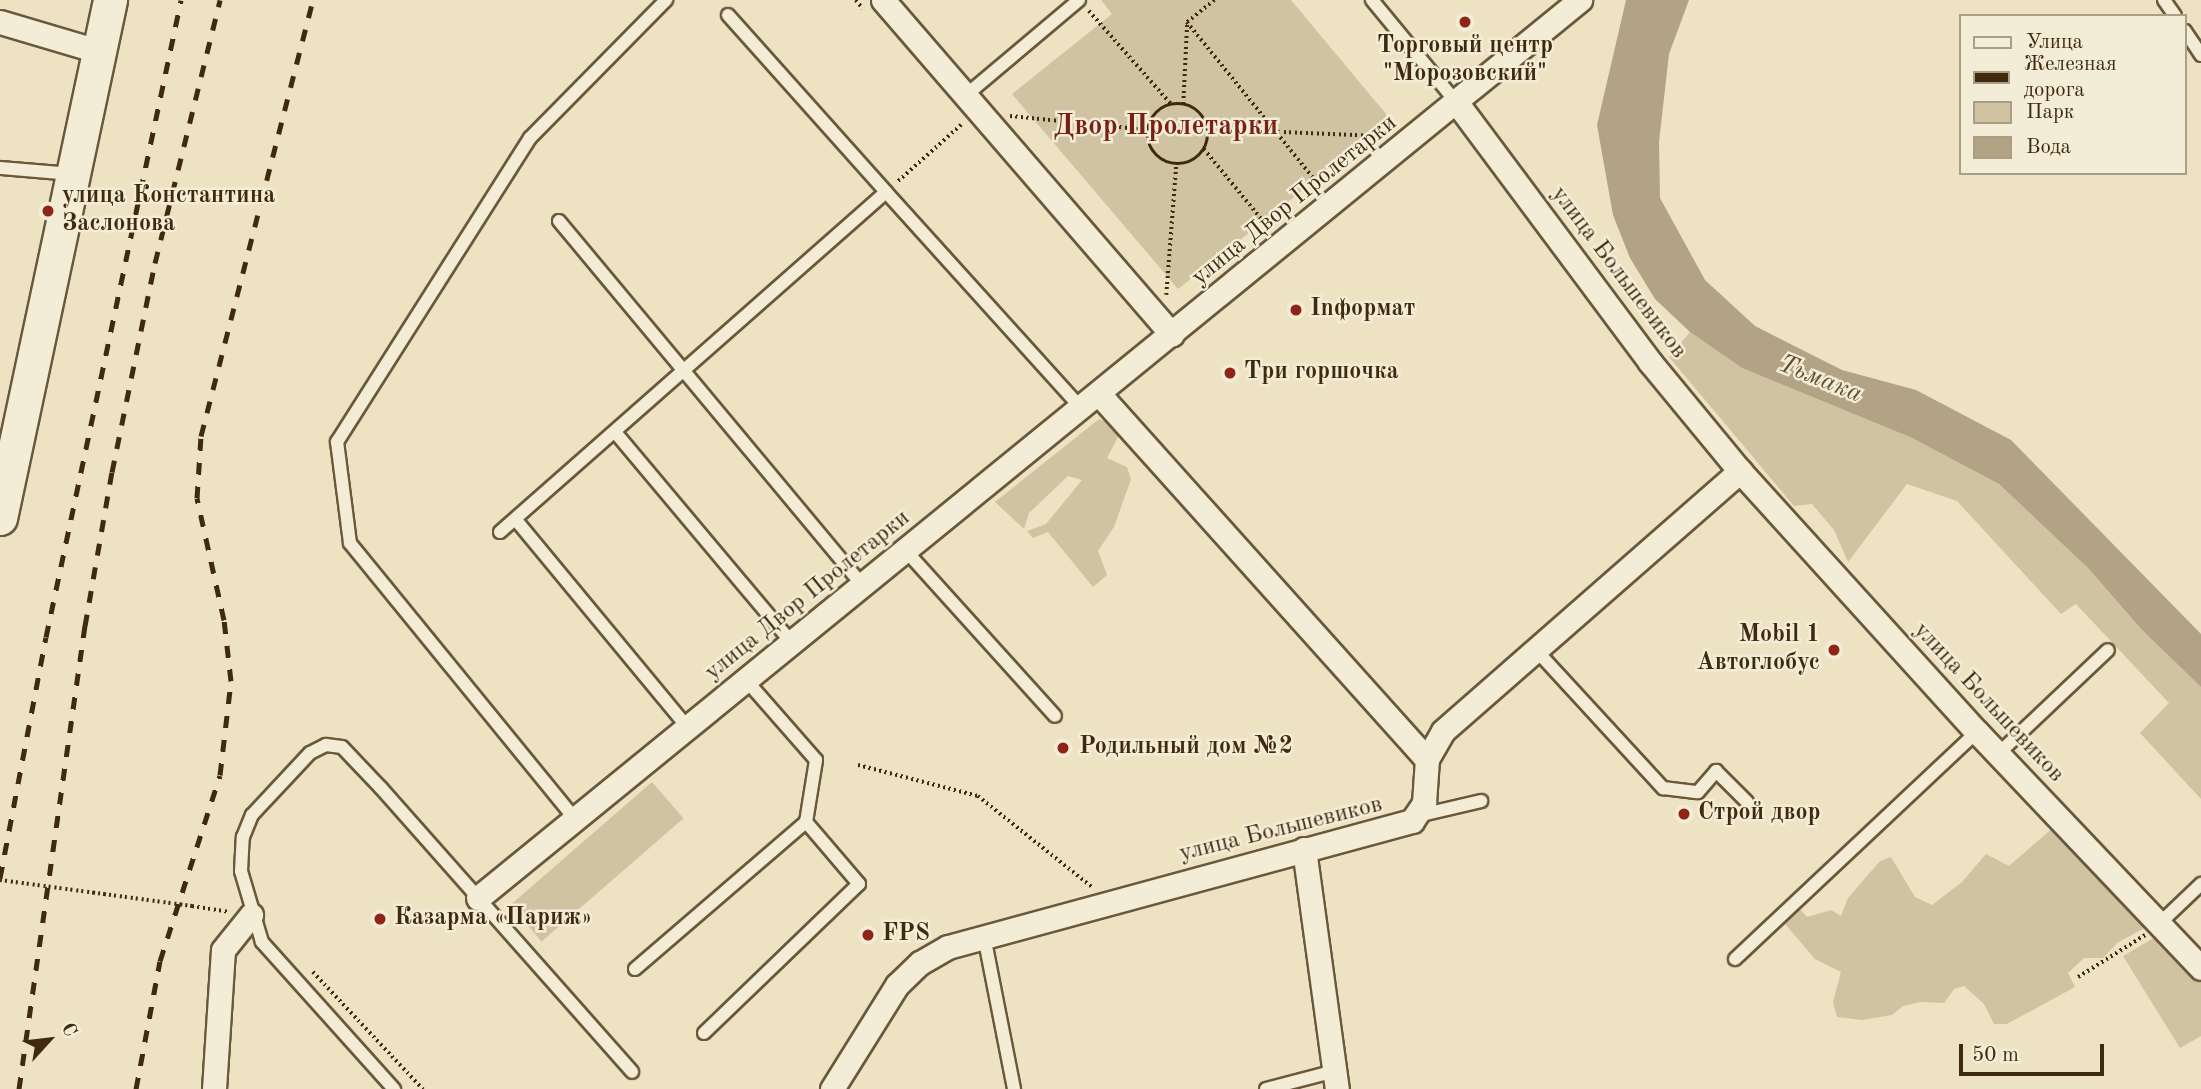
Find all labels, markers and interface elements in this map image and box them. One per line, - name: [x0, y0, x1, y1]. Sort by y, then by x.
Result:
- marker: Торговый центр "Морозовский": [1457, 14, 1473, 30]
- legend: [1960, 14, 2187, 175]
- text: Улица: [2026, 32, 2083, 53]
- place label: Торговый центр "Морозовский": [1377, 33, 1553, 89]
- text: Железная дорога: [2024, 54, 2117, 101]
- text: Парк: [2026, 102, 2074, 123]
- street label: улица Двор Пролетарки: [1187, 109, 1403, 293]
- district label: Двор Пролетарки: [1054, 110, 1278, 144]
- text: Вода: [2026, 137, 2071, 158]
- street label: улица Большевиков: [1544, 181, 1692, 365]
- place label: улица Константина Заслонова: [62, 183, 276, 239]
- marker: улица Константина Заслонова: [40, 203, 56, 219]
- place label: Inформат: [1310, 296, 1415, 324]
- marker: Inформат: [1288, 302, 1304, 318]
- water label: Тьмака: [1773, 349, 1867, 411]
- place label: Три горшочка: [1244, 359, 1399, 387]
- marker: Три горшочка: [1222, 365, 1238, 381]
- street label: улица Двор Пролетарки: [700, 504, 916, 688]
- street label: улица Большевиков: [1906, 617, 2070, 789]
- place label: Mobil 1 Автоглобус: [1697, 622, 1820, 678]
- marker: Mobil 1 Автоглобус: [1826, 642, 1842, 658]
- place label: Родильный дом №2: [1079, 734, 1293, 762]
- marker: Родильный дом №2: [1053, 738, 1073, 758]
- street label: улица Большевиков: [1176, 791, 1386, 869]
- place label: Строй двор: [1698, 800, 1821, 828]
- marker: Строй двор: [1676, 806, 1692, 822]
- place label: Казарма «Париж»: [394, 905, 593, 933]
- marker: Казарма «Париж»: [372, 911, 388, 927]
- place label: FPS: [882, 921, 930, 949]
- marker: FPS: [860, 927, 876, 943]
- north arrow: [14, 1005, 84, 1075]
- text: С: [57, 1020, 79, 1040]
- scale bar: [1963, 1030, 2108, 1074]
- text: 50 m: [1972, 1045, 2019, 1066]

